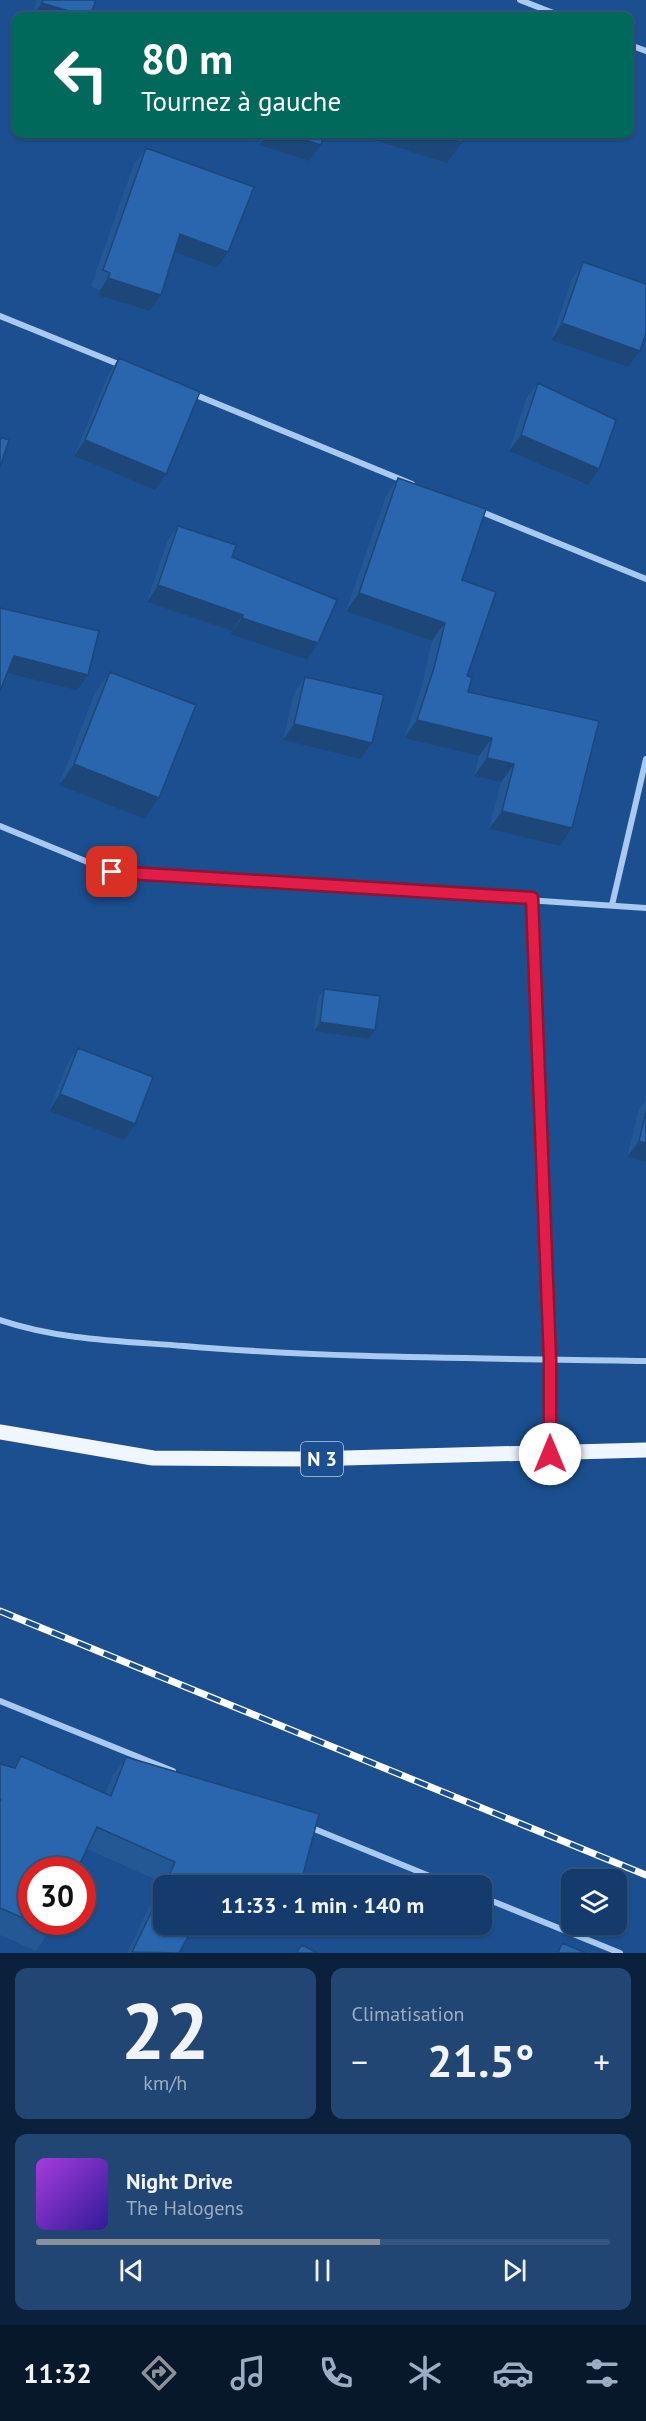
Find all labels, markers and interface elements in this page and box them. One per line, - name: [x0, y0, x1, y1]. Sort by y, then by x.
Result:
- text: 80 m: [141, 31, 233, 86]
- icon: left: [42, 36, 120, 114]
- text: Tournez à gauche: [141, 84, 341, 118]
- pin: [86, 846, 137, 897]
- icon: arrive: [95, 855, 128, 888]
- position arrow: [518, 1422, 582, 1486]
- road number: N 3: [301, 1442, 343, 1476]
- speed limit sign: 30: [18, 1857, 96, 1935]
- map controls: [561, 1869, 627, 1935]
- button: layers: [561, 1869, 627, 1935]
- text: 11:33 · 1 min · 140 m: [221, 1891, 424, 1919]
- text: 22: [121, 1980, 209, 2081]
- text: Climatisation: [352, 2001, 465, 2027]
- text: 21.5°: [427, 2031, 534, 2089]
- text: −: [352, 2040, 368, 2083]
- text: +: [593, 2040, 610, 2083]
- text: km/h: [143, 2070, 187, 2096]
- text: Night Drive: [126, 2167, 233, 2195]
- text: The Halogens: [126, 2195, 244, 2221]
- icon: previous: [115, 2254, 148, 2287]
- icon: pause: [306, 2254, 339, 2287]
- icon: next: [498, 2254, 531, 2287]
- icon: directions: [138, 2352, 180, 2394]
- icon: music: [227, 2352, 269, 2394]
- icon: phone: [315, 2352, 357, 2394]
- icon: climate: [404, 2352, 446, 2394]
- icon: car: [492, 2352, 534, 2394]
- icon: filters: [581, 2352, 623, 2394]
- text: 11:32: [23, 2356, 92, 2390]

